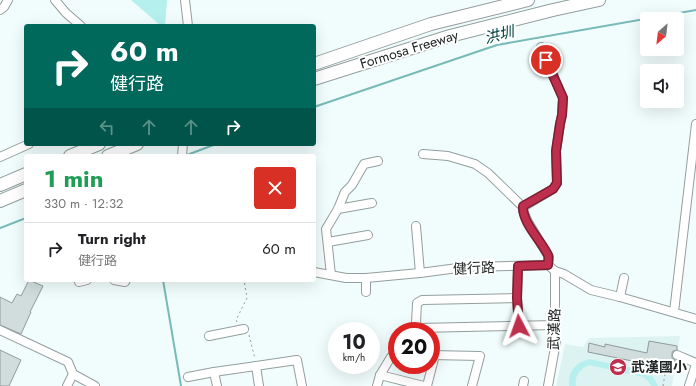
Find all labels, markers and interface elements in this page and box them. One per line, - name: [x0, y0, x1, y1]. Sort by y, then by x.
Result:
- north arrow: [640, 12, 684, 56]
- map controls: [640, 12, 684, 108]
- water label: 洪圳: [482, 20, 518, 49]
- street label: Formosa Freeway: [357, 24, 462, 73]
- text: 60 m: [110, 31, 179, 72]
- icon: right: [44, 40, 96, 92]
- pin: [529, 43, 563, 77]
- icon: arrive: [535, 49, 557, 71]
- button: sound: [640, 64, 684, 108]
- text: 健行路: [110, 71, 164, 97]
- icon: left: [96, 116, 118, 138]
- icon: ahead: [138, 116, 160, 138]
- icon: ahead: [180, 116, 202, 138]
- icon: right: [222, 116, 244, 138]
- text: 1 min: [44, 161, 104, 196]
- button: close: [254, 167, 296, 209]
- text: 330 m · 12:32: [44, 194, 123, 213]
- text: Turn right: [78, 228, 146, 250]
- icon: right: [44, 238, 66, 260]
- text: 60 m: [262, 238, 296, 260]
- text: 健行路: [78, 251, 117, 270]
- street label: 健行路: [453, 257, 495, 279]
- position arrow: [498, 305, 540, 347]
- street label: 武漢路: [543, 308, 565, 350]
- speed limit sign: 20: [388, 322, 440, 374]
- text: 10: [342, 328, 366, 357]
- text: km/h: [343, 350, 365, 365]
- school or university icon: 武漢國小: [608, 357, 628, 377]
- place label: 武漢國小: [631, 357, 687, 377]

